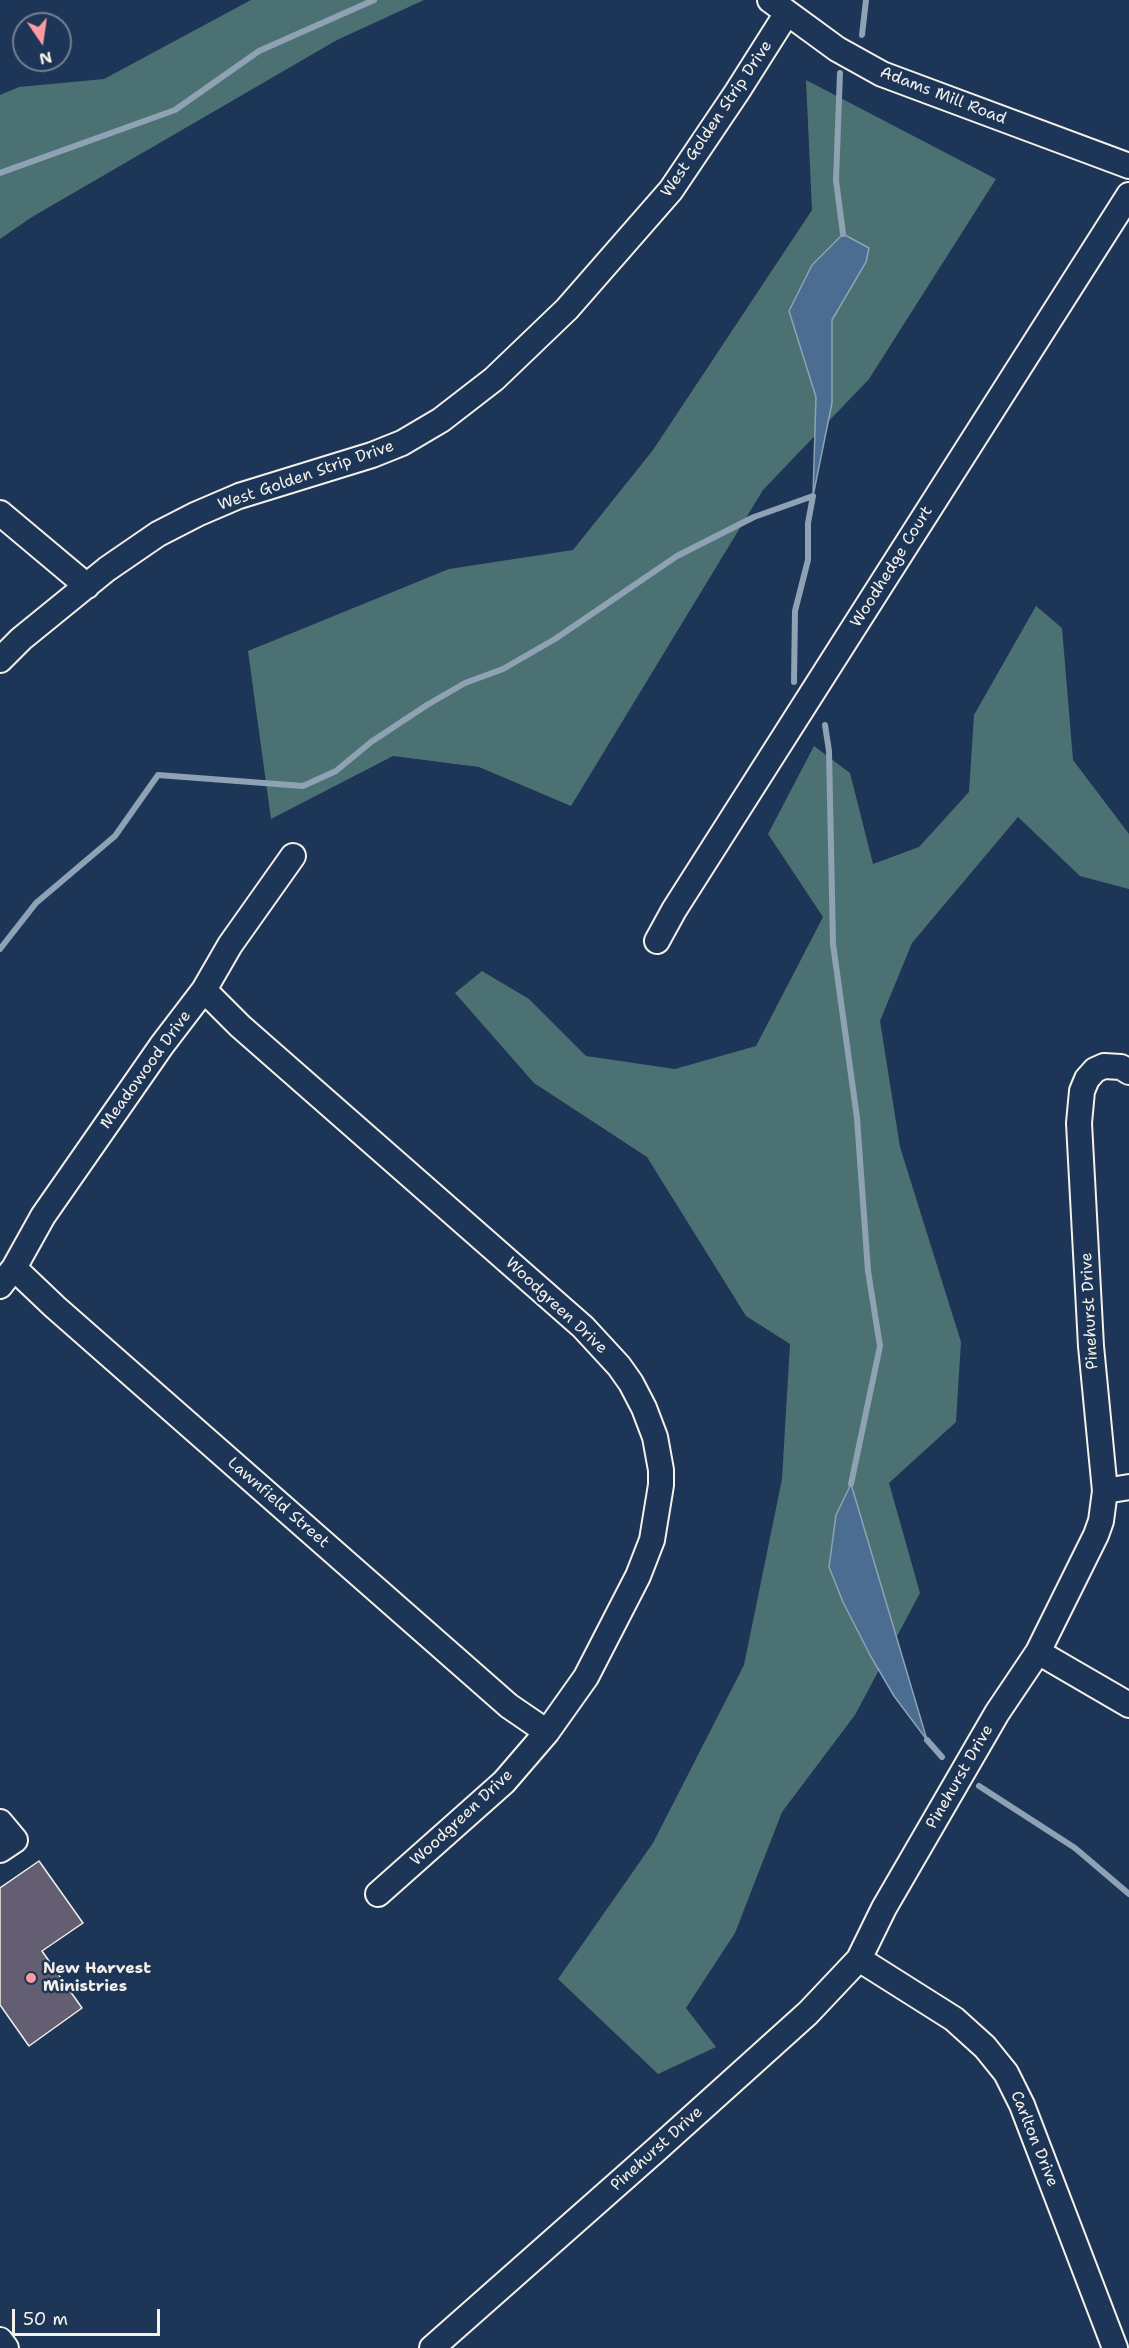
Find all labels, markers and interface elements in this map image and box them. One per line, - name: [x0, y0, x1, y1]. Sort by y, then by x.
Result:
- north arrow: [12, 12, 72, 72]
- street label: West Golden Strip Drive: [657, 37, 777, 201]
- text: N: [37, 46, 54, 70]
- street label: Adams Mill Road: [877, 63, 1009, 129]
- street label: West Golden Strip Drive: [215, 437, 397, 515]
- street label: Woodhedge Court: [847, 503, 937, 631]
- street label: Meadowood Drive: [97, 1007, 195, 1133]
- street label: Pinehurst Drive: [1077, 1252, 1103, 1370]
- street label: Woodgreen Drive: [501, 1254, 611, 1358]
- street label: Lawnfield Street: [223, 1454, 333, 1552]
- street label: Pinehurst Drive: [922, 1721, 998, 1833]
- street label: Woodgreen Drive: [407, 1766, 517, 1870]
- place label: New Harvest Ministries: [43, 1959, 151, 1997]
- marker: New Harvest Ministries: [24, 1971, 38, 1985]
- street label: Carlton Drive: [1006, 2088, 1062, 2190]
- street label: Pinehurst Drive: [607, 2103, 707, 2195]
- scale bar: [15, 2297, 164, 2335]
- text: 50 m: [23, 2307, 68, 2331]

